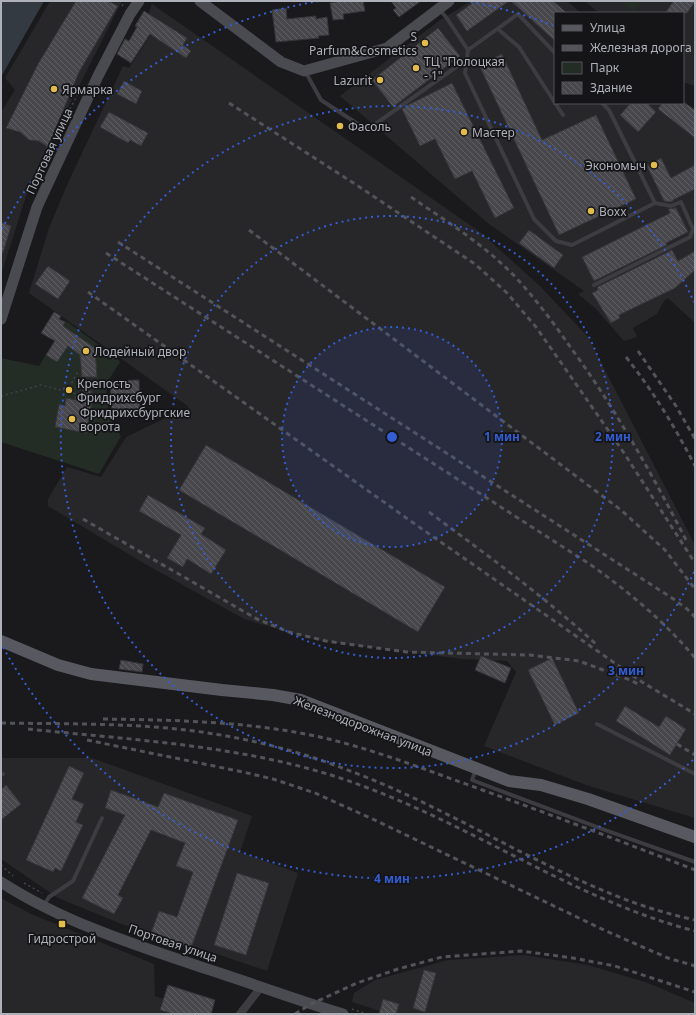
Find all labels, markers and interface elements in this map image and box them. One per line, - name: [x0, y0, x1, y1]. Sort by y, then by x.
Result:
- legend: [554, 12, 684, 104]
- text: Улица: [590, 19, 625, 36]
- place label: S Parfum&Cosmetics: [309, 28, 417, 59]
- marker: S Parfum&Cosmetics: [420, 38, 430, 48]
- text: Железная дорога: [590, 39, 692, 56]
- place label: ТЦ "Полоцкая - 1": [424, 53, 505, 84]
- text: Парк: [590, 59, 620, 76]
- marker: ТЦ "Полоцкая - 1": [411, 63, 421, 73]
- place label: Lazurit: [334, 72, 373, 89]
- marker: Lazurit: [375, 75, 385, 85]
- text: Здание: [590, 79, 633, 96]
- place label: Ярмарка: [62, 81, 113, 98]
- marker: Ярмарка: [49, 84, 59, 94]
- street label: Портовая улица: [22, 105, 76, 197]
- place label: Фасоль: [348, 118, 391, 135]
- marker: Фасоль: [335, 121, 345, 131]
- place label: Мастер: [472, 124, 515, 141]
- marker: Мастер: [459, 127, 469, 137]
- place label: Экономыч: [585, 157, 646, 174]
- marker: Экономыч: [649, 160, 659, 170]
- place label: Boxx: [599, 203, 627, 220]
- marker: Boxx: [586, 206, 596, 216]
- place label: Лодейный двор: [94, 343, 186, 360]
- marker: Лодейный двор: [81, 346, 91, 356]
- place label: Крепость Фридрихсбург: [77, 375, 161, 406]
- marker: Крепость Фридрихсбург: [64, 385, 74, 395]
- place label: Фридрихсбургские ворота: [80, 404, 190, 435]
- marker: Фридрихсбургские ворота: [67, 414, 77, 424]
- text: 1 мин: [484, 428, 520, 445]
- text: 2 мин: [595, 428, 631, 445]
- centre of rings: [385, 430, 399, 444]
- text: 3 мин: [608, 662, 644, 679]
- street label: Железнодорожная улица: [291, 692, 435, 760]
- text: 4 мин: [374, 870, 410, 887]
- marker: Гидрострой: [57, 919, 67, 929]
- street label: Портовая улица: [126, 920, 220, 966]
- place label: Гидрострой: [28, 930, 96, 947]

